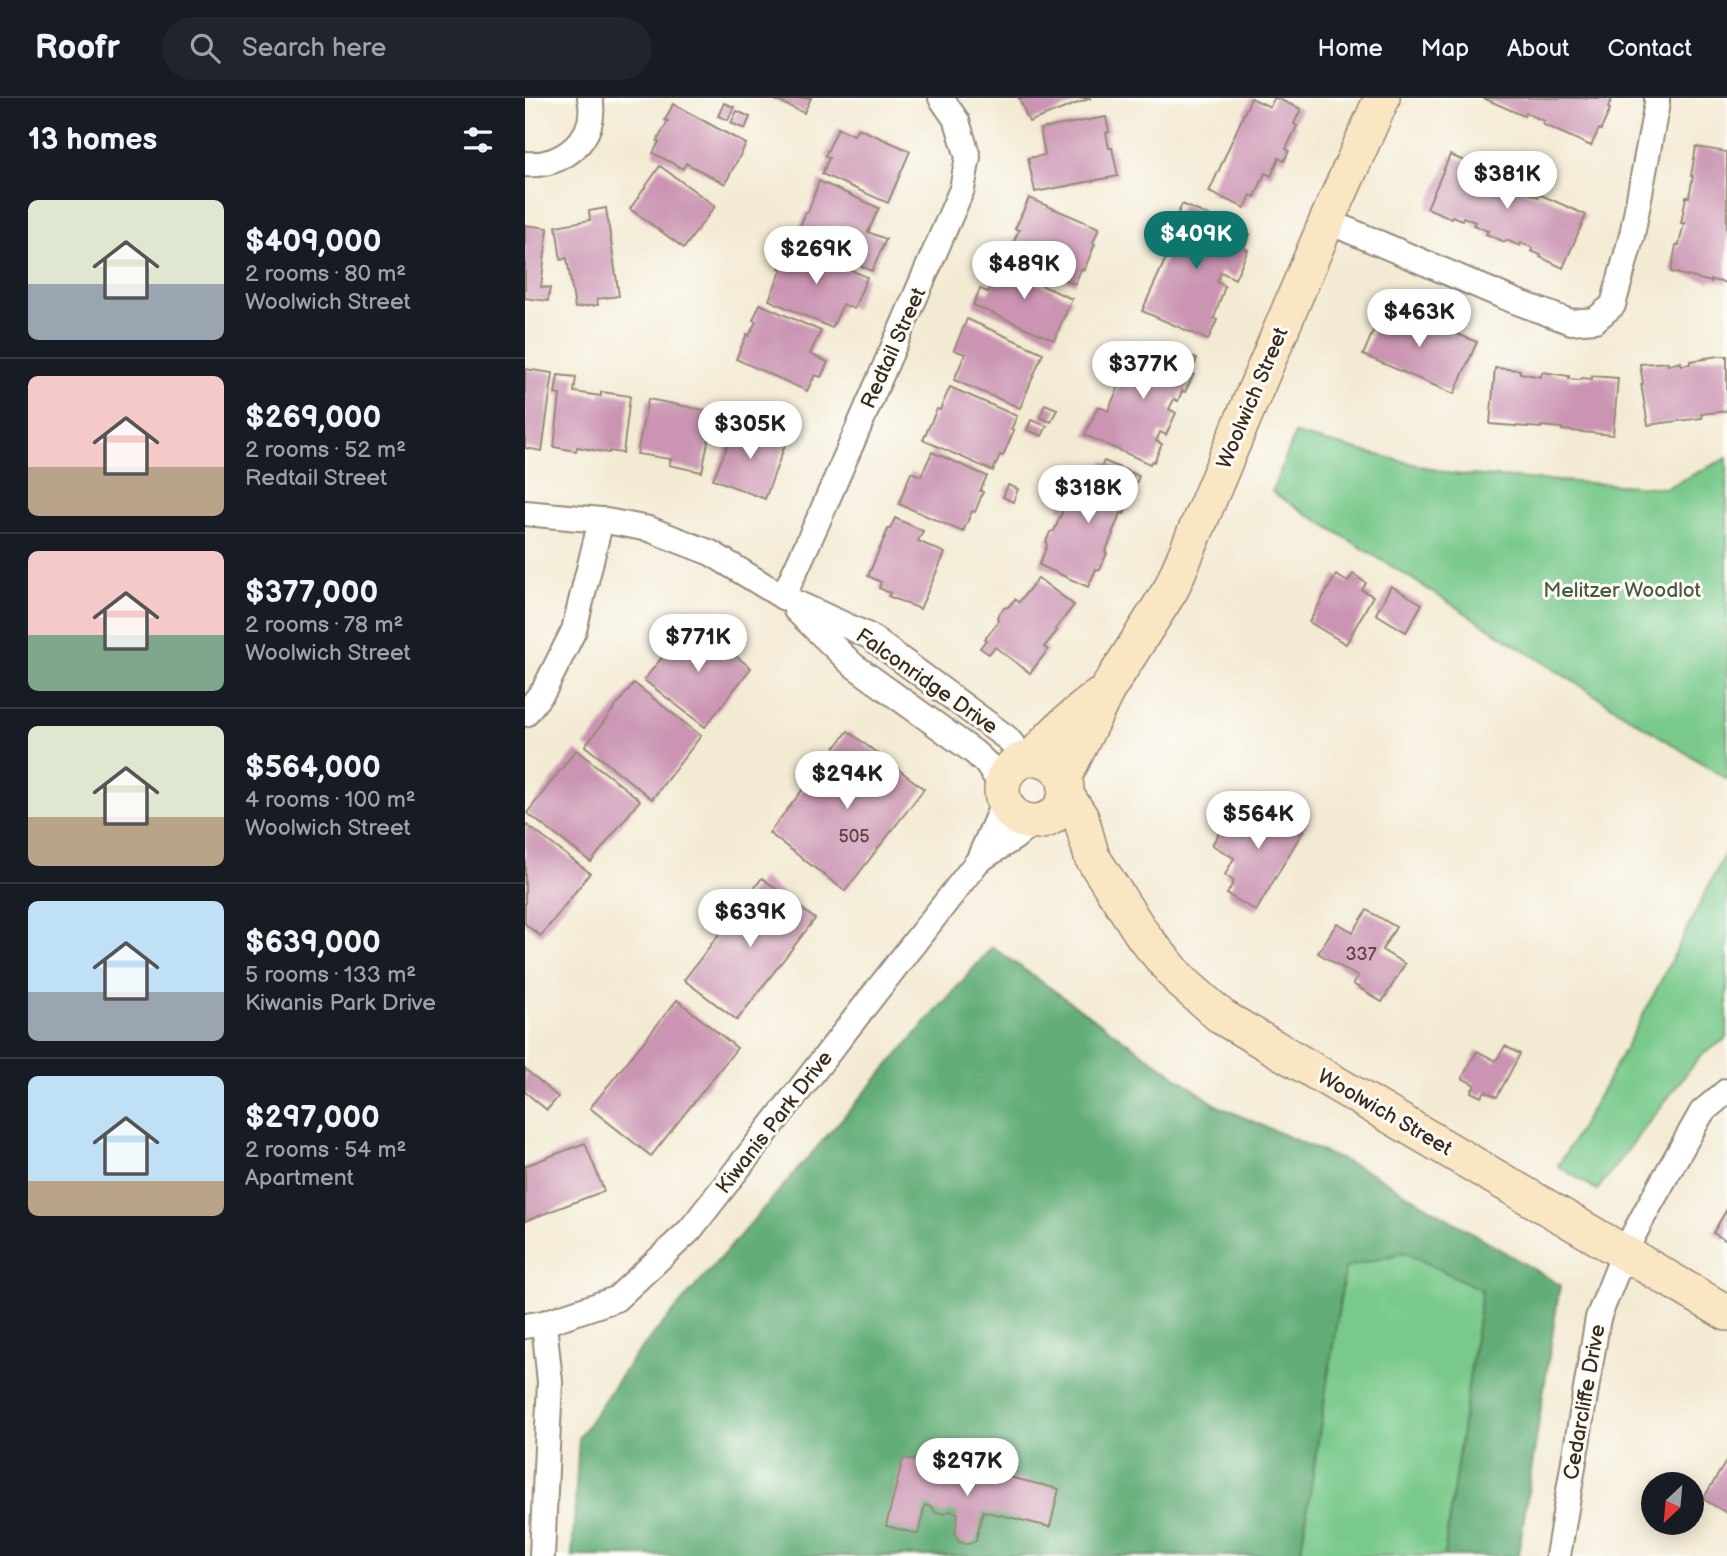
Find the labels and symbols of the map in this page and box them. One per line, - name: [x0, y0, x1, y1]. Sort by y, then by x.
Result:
- pin: $381K: [1458, 152, 1556, 211]
- pin: $409K: [1147, 212, 1245, 271]
- pin: $269K: [767, 226, 865, 286]
- pin: $489K: [975, 242, 1073, 301]
- street label: Redtail Street: [856, 283, 931, 413]
- pin: $463K: [1370, 289, 1468, 349]
- street label: Woolwich Street: [1211, 323, 1294, 473]
- pin: $377K: [1094, 342, 1192, 401]
- pin: $305K: [701, 402, 799, 461]
- pin: $318K: [1039, 466, 1137, 525]
- park label: Melitzer Woodlot: [1543, 578, 1701, 603]
- pin: $771K: [649, 614, 747, 674]
- street label: Falconridge Drive: [851, 623, 1002, 740]
- pin: $294K: [798, 752, 896, 811]
- pin: $564K: [1209, 792, 1307, 851]
- house number: 505: [838, 826, 870, 847]
- pin: $639K: [701, 890, 799, 949]
- house number: 337: [1346, 944, 1377, 965]
- street label: Kiwanis Park Drive: [711, 1046, 838, 1199]
- street label: Woolwich Street: [1313, 1064, 1457, 1161]
- street label: Cedarcliffe Drive: [1559, 1322, 1610, 1482]
- pin: $297K: [918, 1438, 1016, 1498]
- north arrow: [1641, 1472, 1705, 1535]

